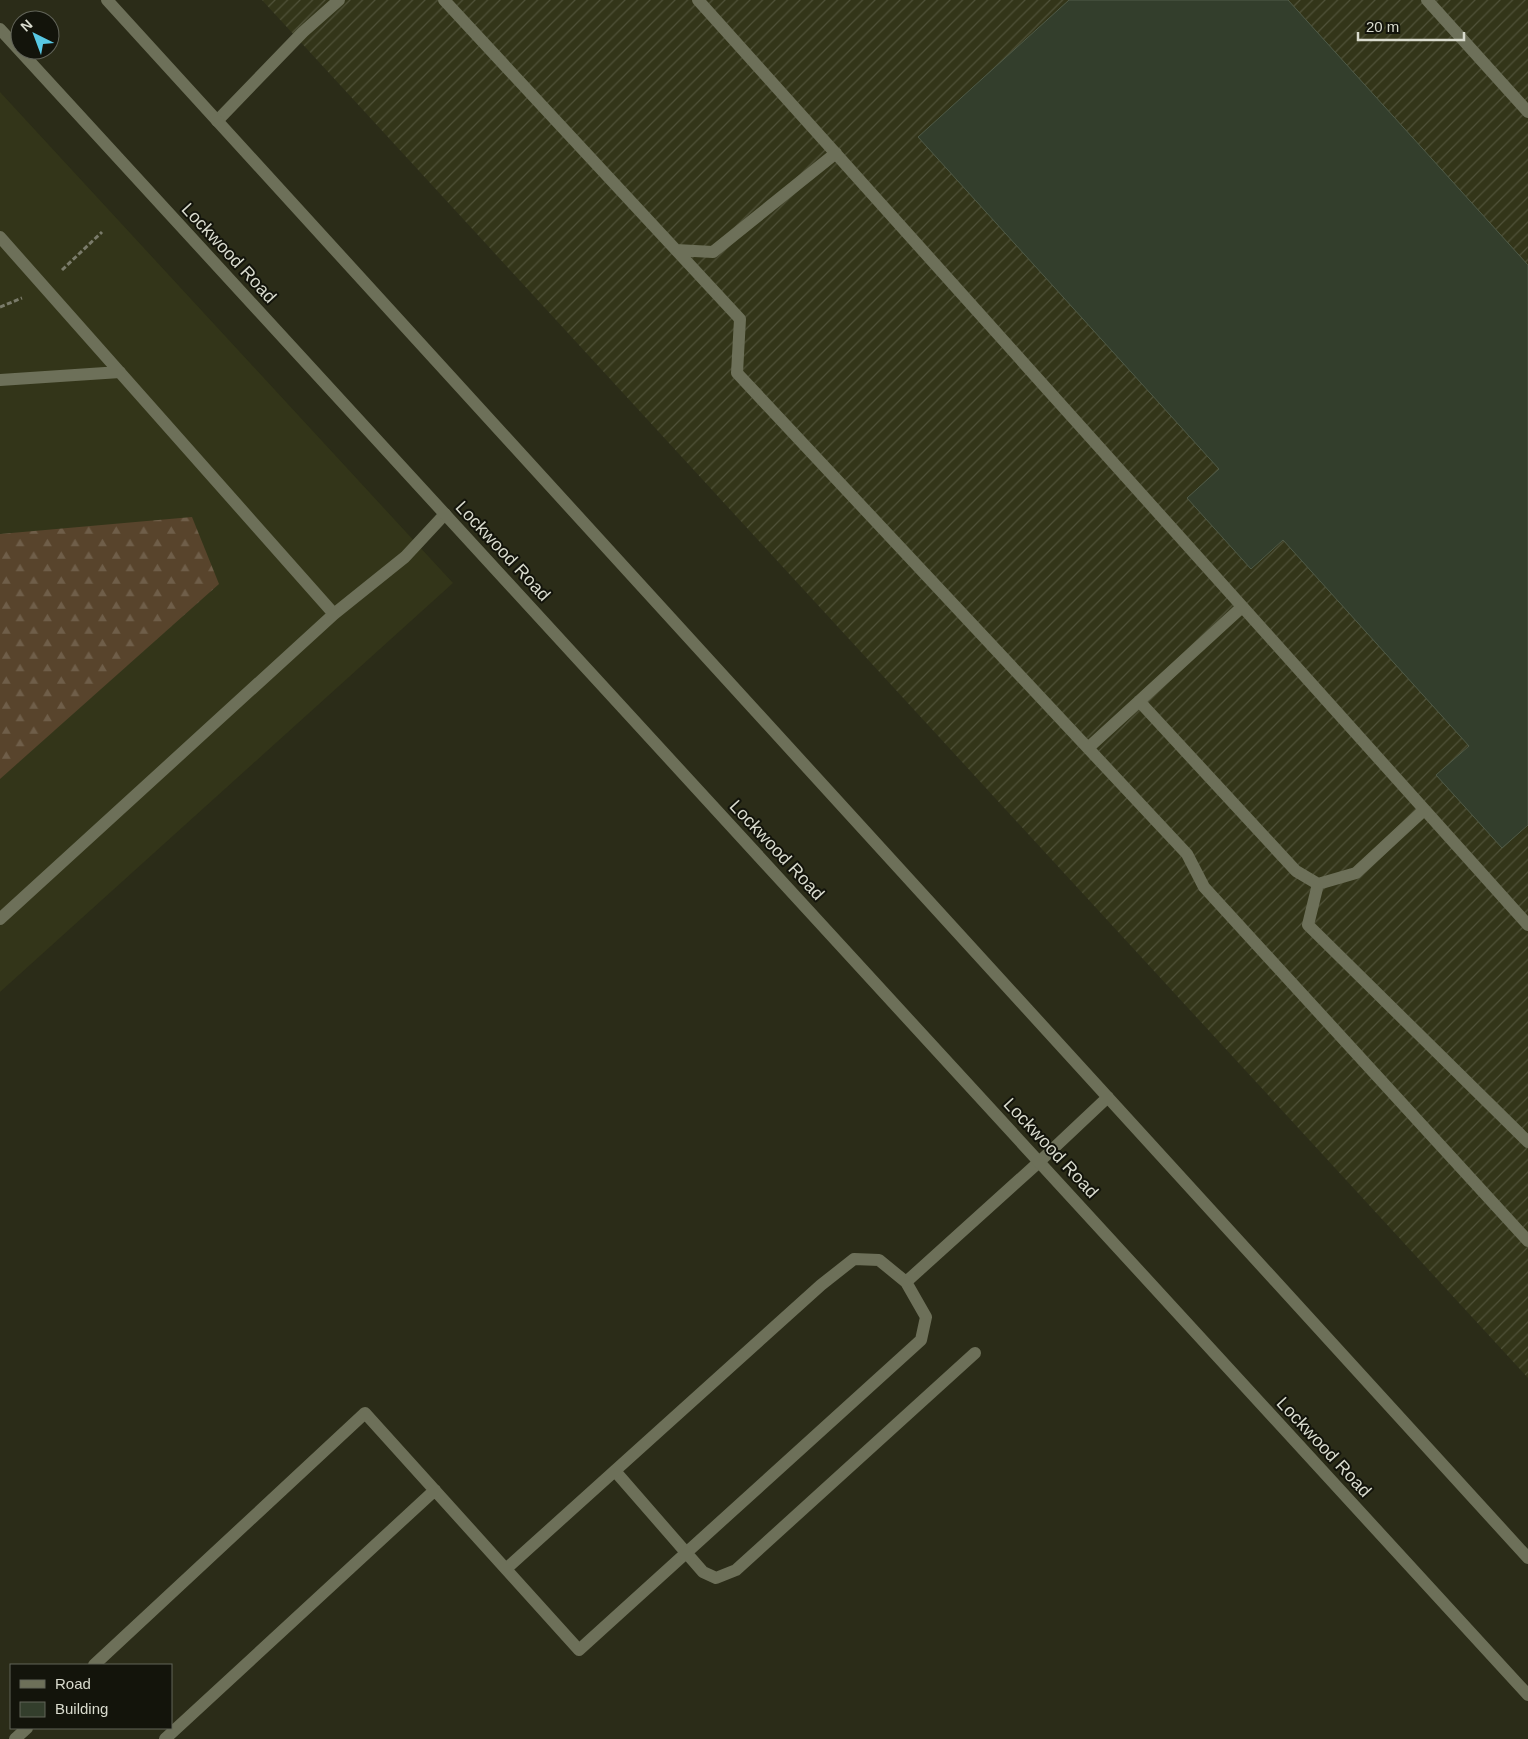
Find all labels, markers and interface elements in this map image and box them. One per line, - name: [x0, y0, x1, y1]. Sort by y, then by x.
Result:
- north arrow: [10, 10, 60, 60]
- scale bar: [1358, 10, 1464, 42]
- text: N: [17, 16, 35, 35]
- text: 20 m: [1366, 18, 1399, 35]
- street label: Lockwood Road: [178, 199, 280, 307]
- street label: Lockwood Road: [452, 497, 554, 605]
- street label: Lockwood Road: [726, 796, 828, 904]
- street label: Lockwood Road: [1000, 1094, 1102, 1202]
- street label: Lockwood Road: [1273, 1393, 1375, 1501]
- legend: [10, 1664, 172, 1729]
- text: Road: [55, 1675, 91, 1692]
- text: Building: [55, 1700, 108, 1717]

